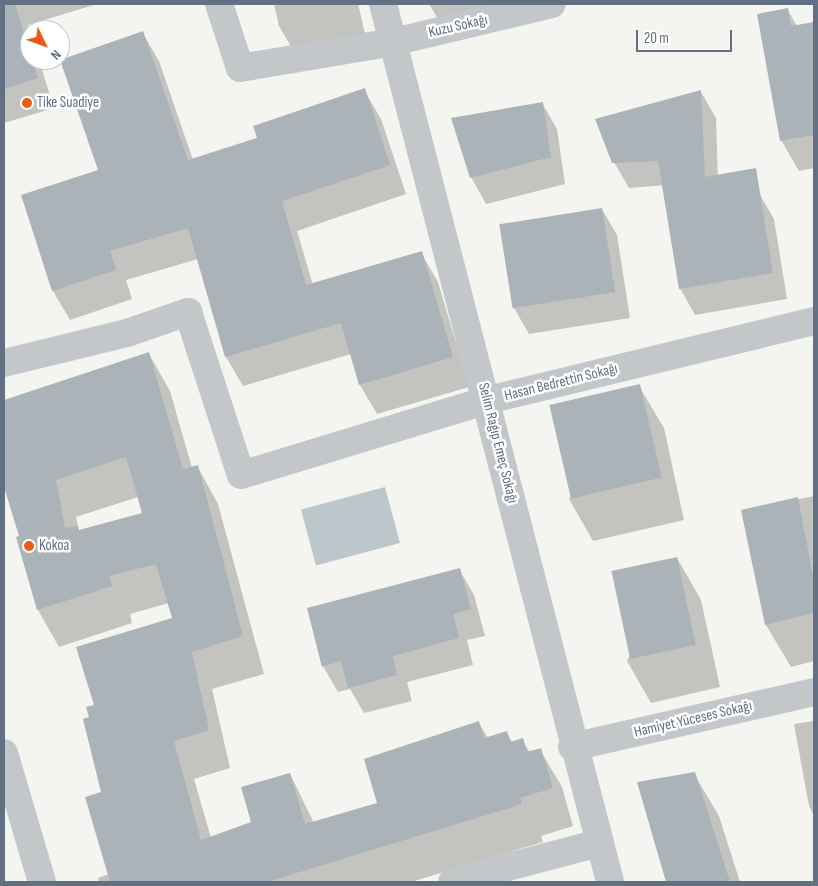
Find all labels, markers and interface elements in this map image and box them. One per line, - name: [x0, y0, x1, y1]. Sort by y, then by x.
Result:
- street label: Kuzu Sokağı: [427, 11, 489, 41]
- north arrow: [20, 20, 70, 70]
- scale bar: [638, 20, 734, 52]
- text: 20 m: [644, 29, 669, 48]
- text: N: [47, 46, 65, 63]
- place label: Tike Suadiye: [37, 94, 99, 112]
- marker: Tike Suadiye: [21, 97, 33, 109]
- street label: Hasan Bedrettin Sokağı: [503, 359, 619, 405]
- street label: Selim Ragıp Emeç Sokağı: [474, 381, 522, 505]
- place label: Kokoa: [39, 537, 69, 555]
- marker: Kokoa: [23, 540, 35, 552]
- street label: Hamiyet Yüceses Sokağı: [632, 697, 754, 741]

